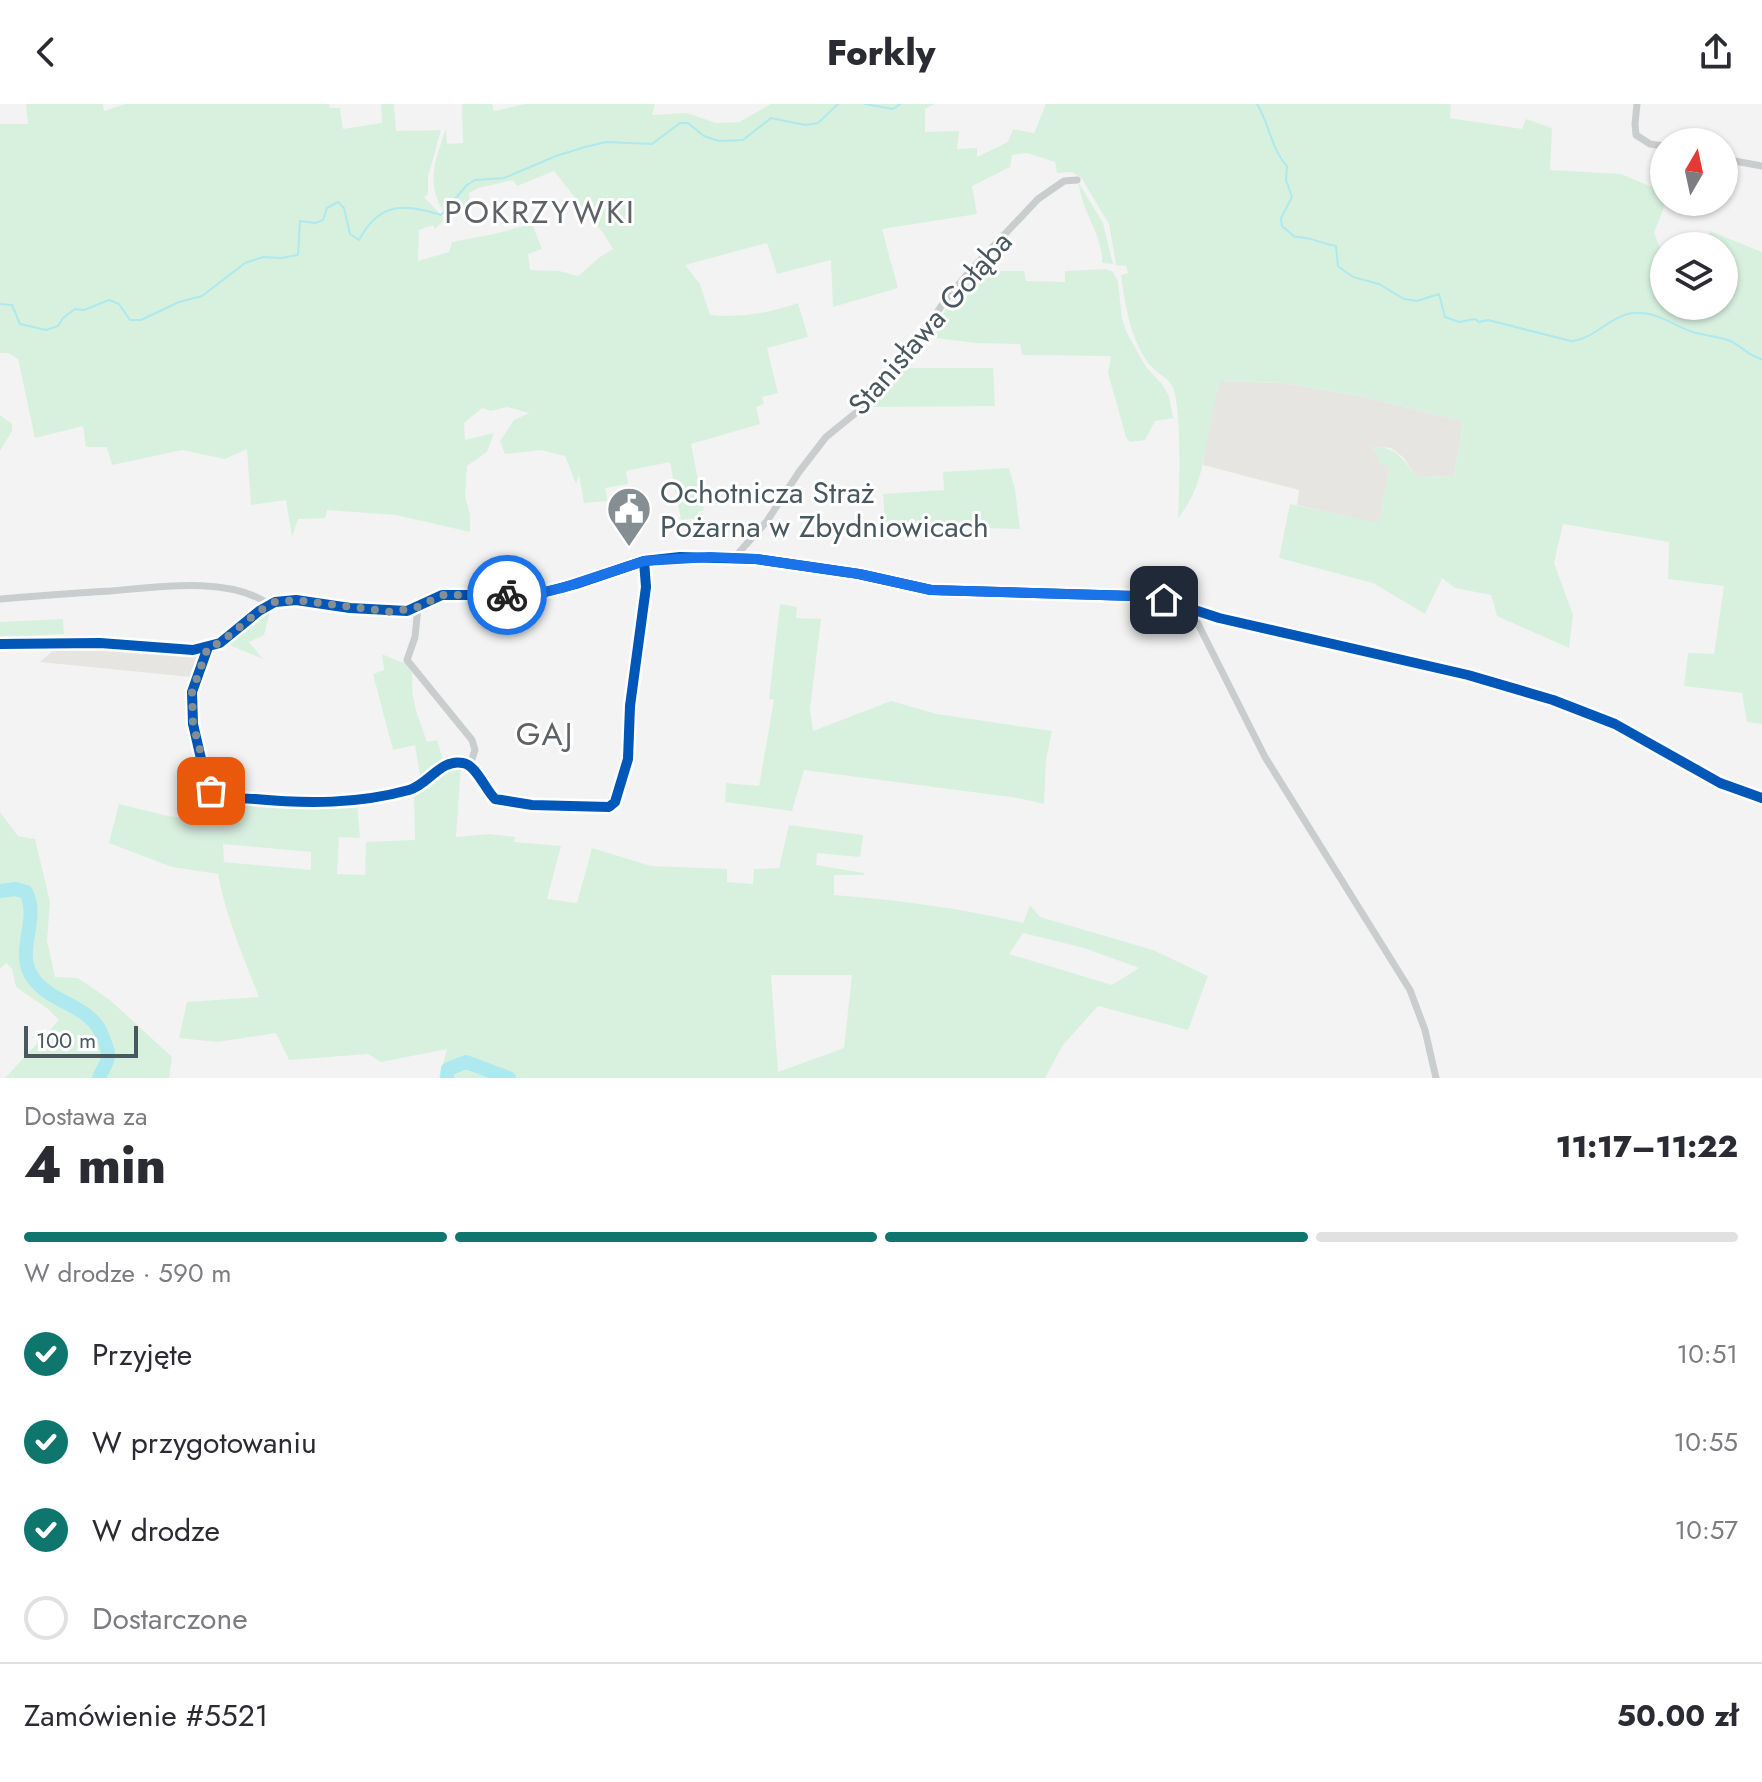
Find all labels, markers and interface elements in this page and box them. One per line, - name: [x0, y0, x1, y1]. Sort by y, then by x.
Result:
- text: Forkly: [827, 26, 935, 78]
- icon: back: [24, 30, 68, 74]
- icon: share: [1694, 30, 1738, 74]
- north arrow: [1650, 128, 1738, 216]
- map controls: [1650, 128, 1738, 320]
- district label: POKRZYWKI: [444, 189, 636, 235]
- street label: Stanisława Gołąba: [838, 222, 1022, 424]
- button: layers: [1650, 232, 1738, 320]
- place label: Ochotnicza Straż Pożarna w Zbydniowicach: [660, 471, 989, 548]
- public building icon: Ochotnicza Straż Pożarna w Zbydniowicach: [605, 485, 653, 548]
- courier: [467, 555, 547, 635]
- pin: [1130, 566, 1198, 634]
- icon: bike: [485, 573, 529, 617]
- icon: home: [1142, 578, 1186, 622]
- district label: GAJ: [516, 711, 574, 757]
- pin: [177, 757, 245, 825]
- icon: bag: [189, 769, 233, 813]
- scale bar: [24, 1022, 138, 1058]
- text: 100 m: [36, 1024, 96, 1056]
- text: Dostawa za: [24, 1097, 147, 1135]
- text: 11:17–11:22: [1556, 1125, 1738, 1168]
- text: 4 min: [24, 1127, 166, 1203]
- text: W drodze · 590 m: [24, 1254, 232, 1292]
- icon: check: [24, 1332, 68, 1376]
- text: Przyjęte: [92, 1333, 192, 1376]
- text: 10:51: [1677, 1335, 1738, 1373]
- icon: check: [24, 1420, 68, 1464]
- text: W przygotowaniu: [92, 1421, 317, 1464]
- text: 10:55: [1674, 1423, 1738, 1461]
- icon: check: [24, 1508, 68, 1552]
- text: W drodze: [92, 1509, 220, 1552]
- text: 10:57: [1675, 1511, 1738, 1549]
- text: Dostarczone: [92, 1597, 248, 1640]
- text: Zamówienie #5521: [24, 1694, 268, 1737]
- text: 50.00 zł: [1617, 1694, 1738, 1737]

